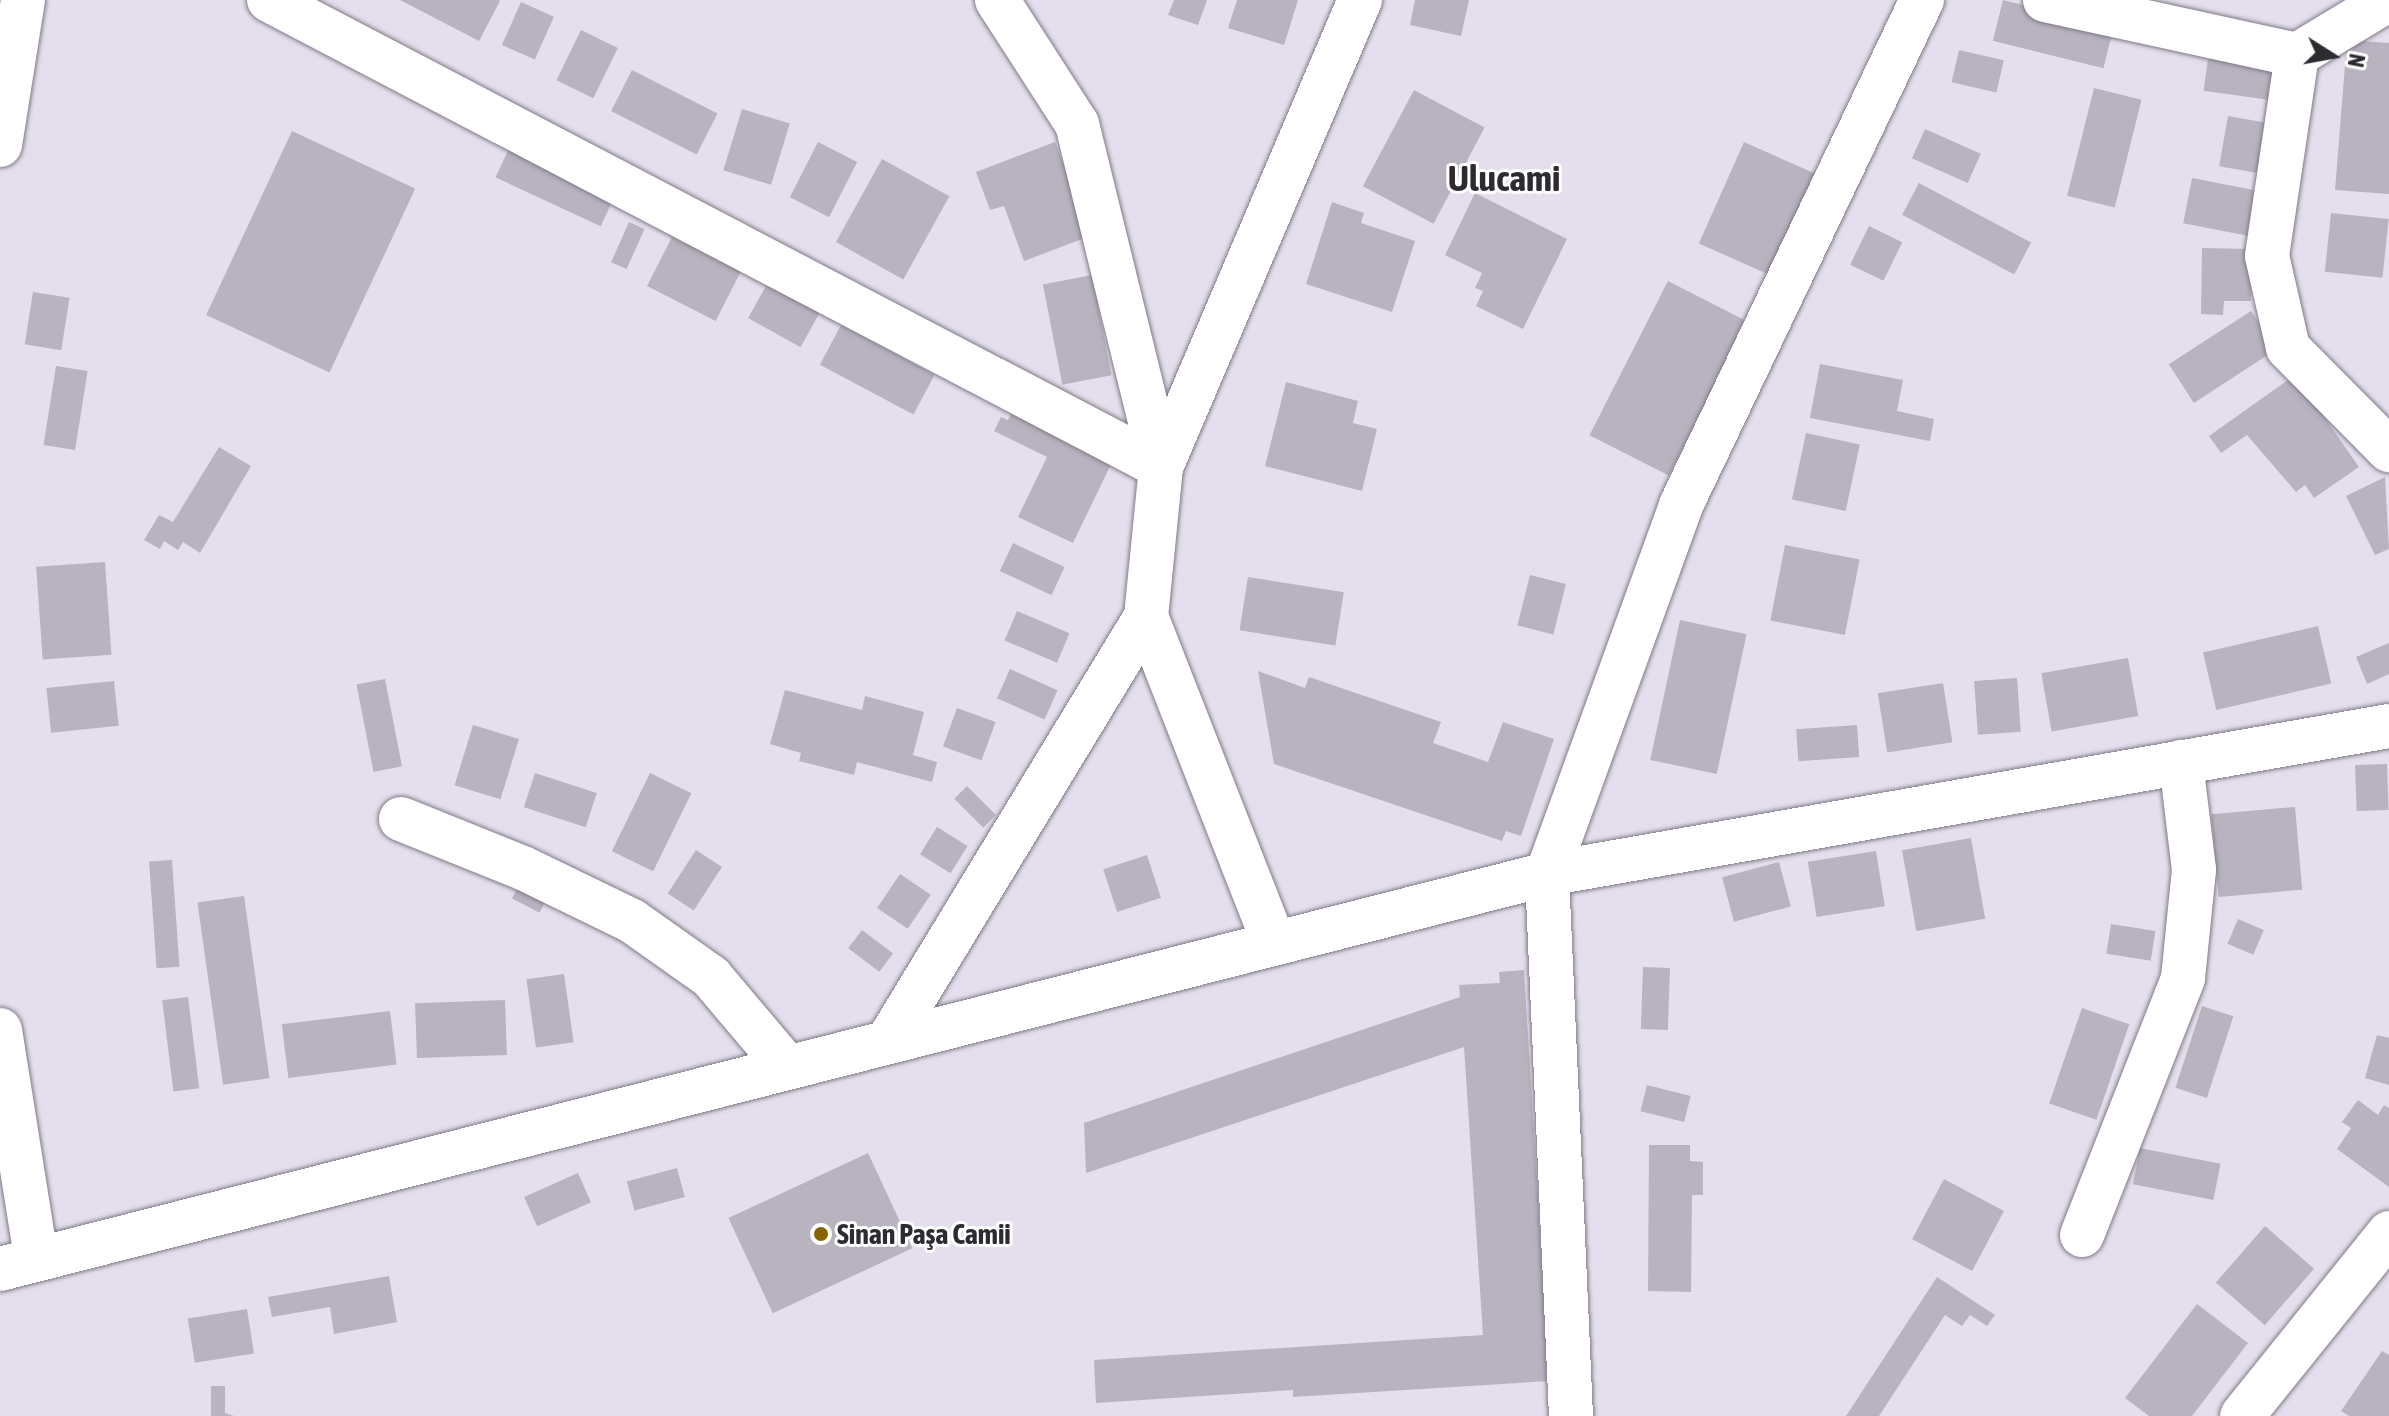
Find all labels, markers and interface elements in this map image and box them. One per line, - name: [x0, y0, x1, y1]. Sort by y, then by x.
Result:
- north arrow: [2293, 16, 2373, 96]
- text: N: [2343, 52, 2371, 69]
- district label: Ulucami: [1448, 157, 1560, 201]
- place label: Sinan Paşa Camii: [837, 1217, 1011, 1251]
- marker: Sinan Paşa Camii: [812, 1225, 830, 1243]

